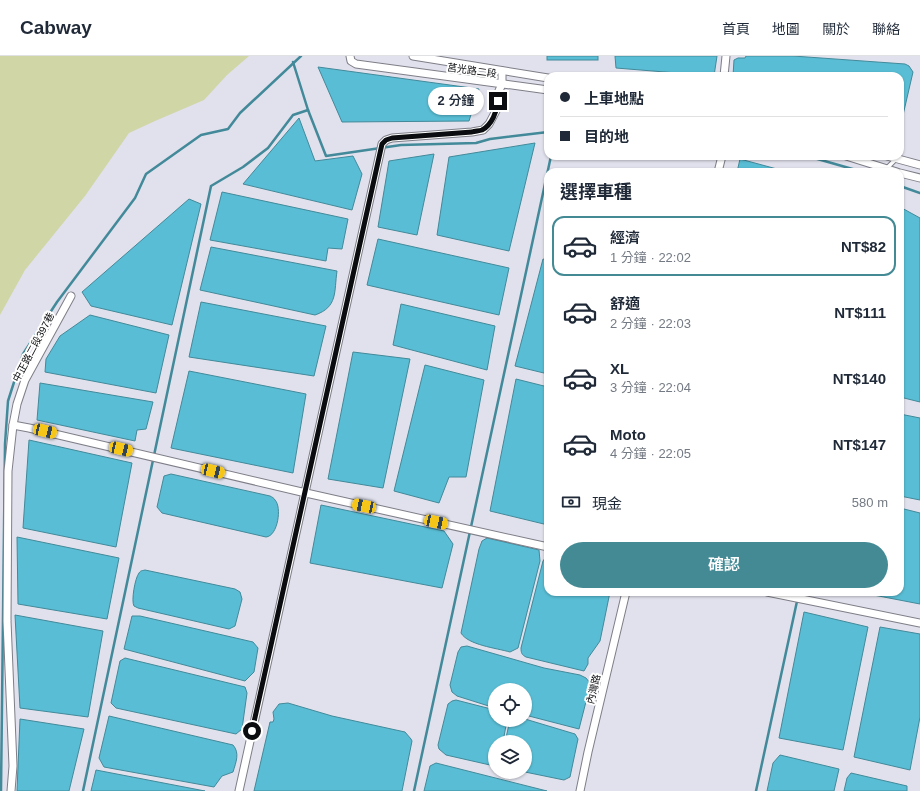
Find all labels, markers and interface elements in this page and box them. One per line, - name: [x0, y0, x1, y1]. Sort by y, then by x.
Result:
- text: Cabway: [20, 17, 92, 38]
- text: 首頁: [722, 21, 750, 37]
- text: 地圖: [772, 21, 800, 37]
- text: 關於: [822, 21, 850, 37]
- text: 聯絡: [872, 21, 900, 37]
- street label: 莒光路二段: [446, 62, 497, 79]
- callout: 2 分鐘: [428, 87, 484, 115]
- text: 上車地點: [584, 90, 644, 107]
- route end: [489, 92, 507, 110]
- text: 2 分鐘: [438, 93, 474, 108]
- text: 目的地: [584, 128, 629, 145]
- text: 選擇車種: [560, 182, 632, 202]
- icon: car: [562, 228, 598, 264]
- text: 經濟: [610, 229, 640, 246]
- text: NT$82: [841, 238, 886, 255]
- text: 1 分鐘 · 22:02: [610, 250, 691, 265]
- icon: car: [562, 294, 598, 330]
- text: 舒適: [610, 295, 640, 312]
- text: NT$111: [834, 304, 886, 321]
- street label: 中正路二段397巷: [11, 311, 56, 384]
- text: 2 分鐘 · 22:03: [610, 316, 691, 331]
- icon: car: [562, 360, 598, 396]
- text: XL: [610, 360, 629, 377]
- text: NT$140: [833, 370, 886, 387]
- text: 3 分鐘 · 22:04: [610, 380, 691, 395]
- car: [32, 422, 58, 440]
- icon: car: [562, 426, 598, 462]
- text: Moto: [610, 426, 646, 443]
- text: NT$147: [833, 436, 886, 453]
- car: [108, 440, 134, 458]
- text: 4 分鐘 · 22:05: [610, 446, 691, 461]
- car: [200, 462, 226, 480]
- icon: cash: [560, 491, 582, 513]
- text: 現金: [592, 495, 622, 512]
- text: 580 m: [852, 495, 888, 510]
- car: [351, 498, 377, 514]
- car: [423, 514, 449, 530]
- button: 確認: [560, 542, 888, 588]
- street label: 內灣路: [585, 673, 602, 705]
- map controls: [488, 683, 532, 779]
- button: locate: [488, 683, 532, 727]
- route start: [243, 722, 261, 740]
- button: layers: [488, 735, 532, 779]

